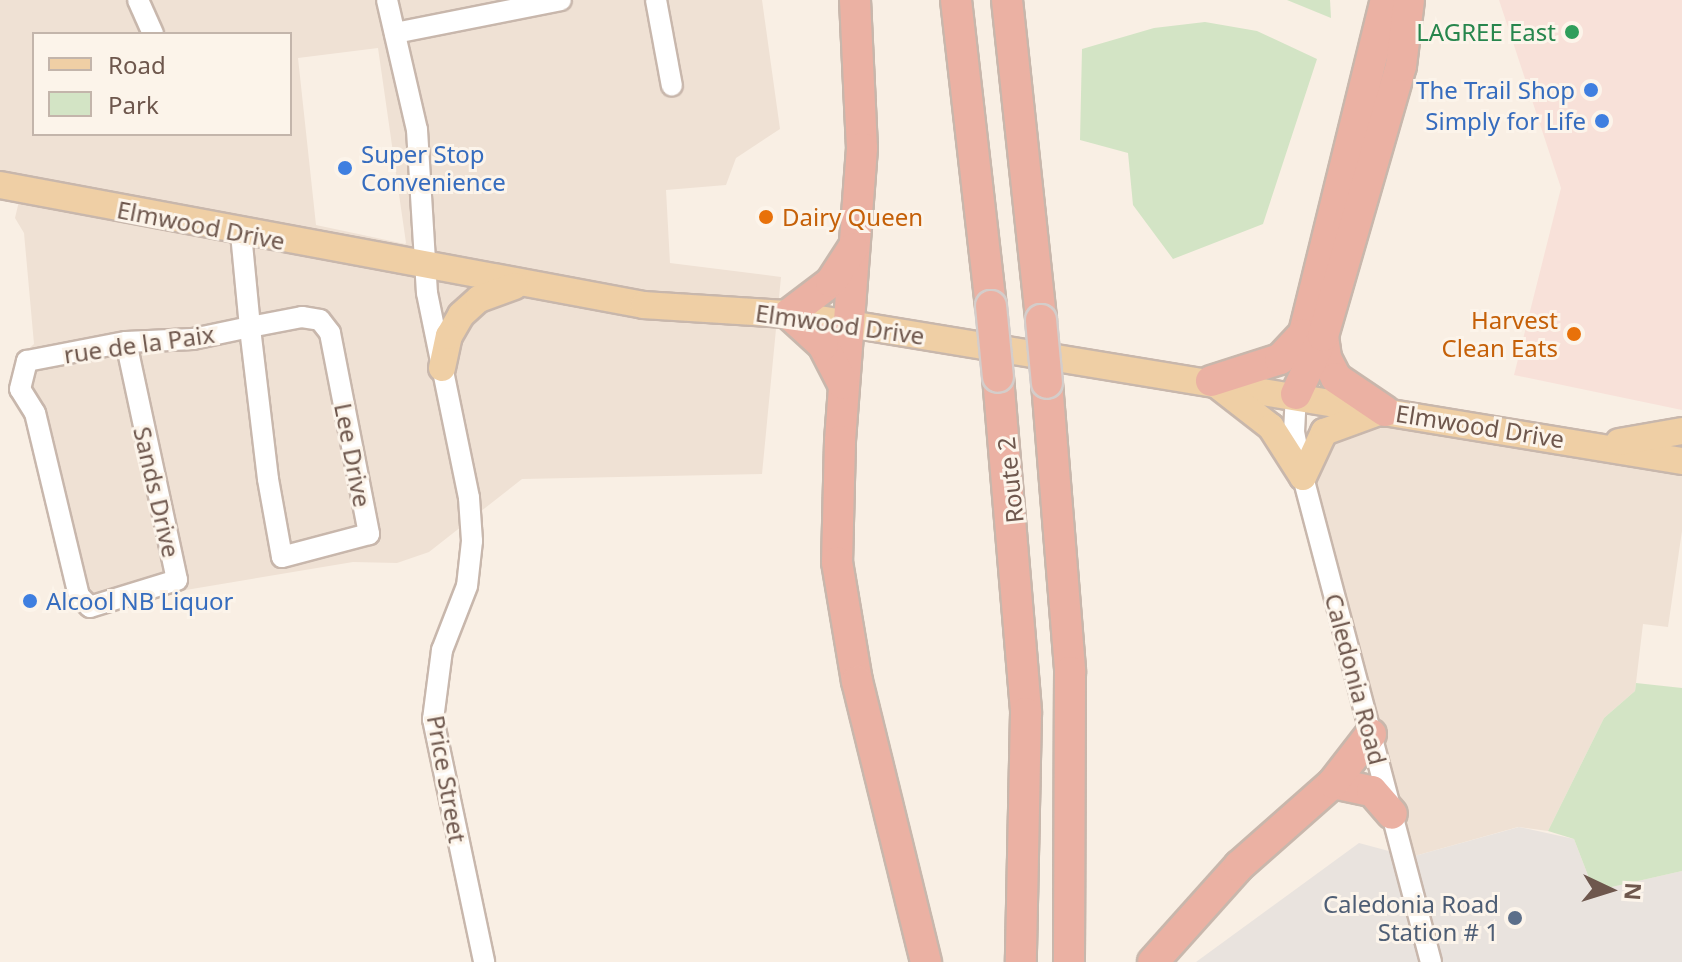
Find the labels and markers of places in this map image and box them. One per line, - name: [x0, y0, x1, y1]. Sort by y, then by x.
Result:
- place label: LAGREE East: [1416, 18, 1556, 46]
- marker: LAGREE East: [1563, 23, 1581, 41]
- place label: The Trail Shop: [1416, 76, 1575, 104]
- marker: The Trail Shop: [1582, 81, 1600, 99]
- place label: Simply for Life: [1425, 107, 1586, 135]
- marker: Simply for Life: [1593, 112, 1611, 130]
- place label: Super Stop Convenience: [361, 140, 506, 196]
- marker: Super Stop Convenience: [336, 159, 354, 177]
- place label: Dairy Queen: [782, 203, 923, 231]
- marker: Dairy Queen: [757, 208, 775, 226]
- place label: Harvest Clean Eats: [1442, 306, 1558, 362]
- marker: Harvest Clean Eats: [1565, 325, 1583, 343]
- place label: Alcool NB Liquor: [46, 587, 233, 615]
- marker: Alcool NB Liquor: [21, 592, 39, 610]
- place label: Caledonia Road Station # 1: [1323, 890, 1499, 946]
- marker: Caledonia Road Station # 1: [1506, 909, 1524, 927]

